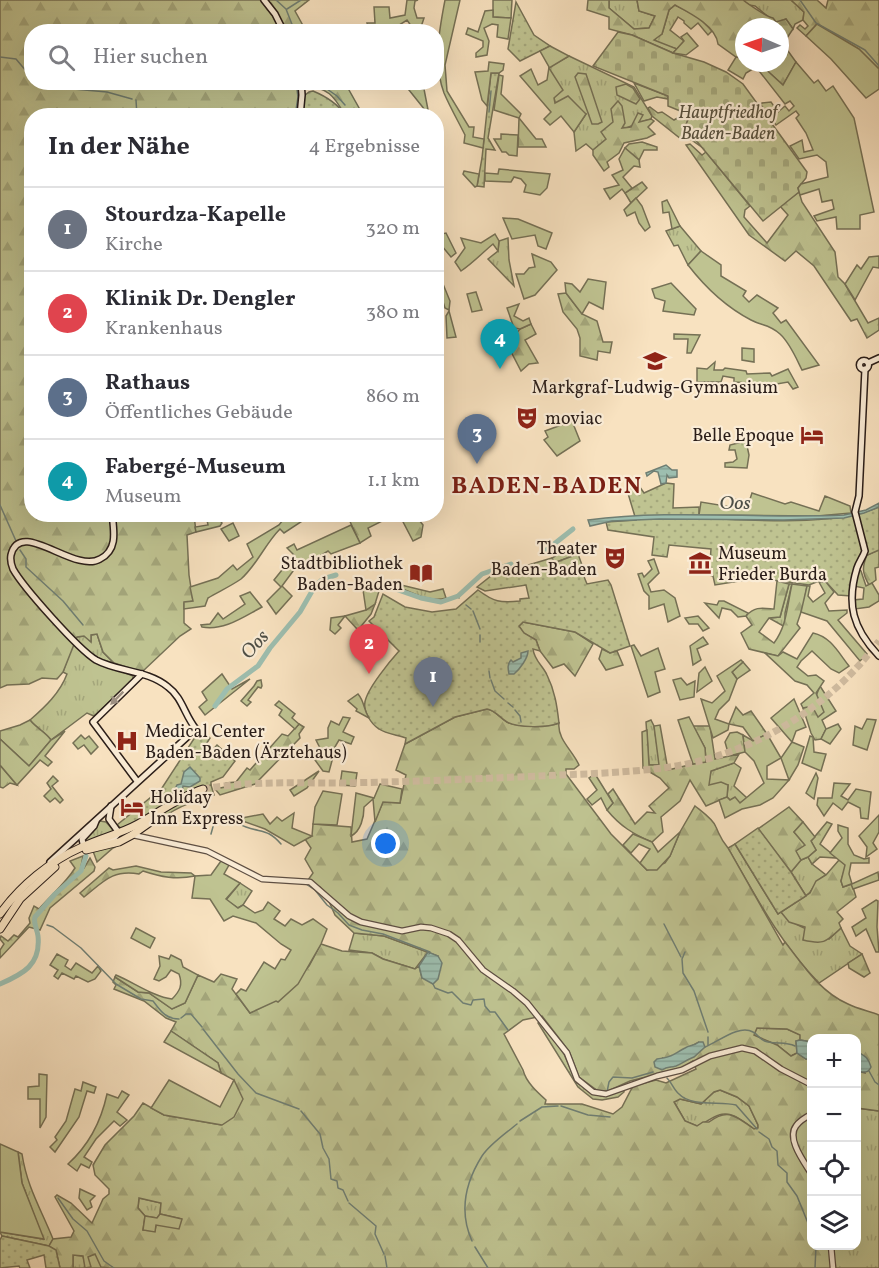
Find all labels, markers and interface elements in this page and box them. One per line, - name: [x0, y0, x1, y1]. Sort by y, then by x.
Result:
- north arrow: [735, 18, 789, 72]
- search box: [24, 24, 444, 90]
- icon: search: [45, 41, 78, 74]
- text: Hier suchen: [93, 42, 208, 73]
- park label: Hauptfriedhof Baden-Baden: [678, 101, 781, 147]
- text: In der Nähe: [48, 129, 190, 165]
- text: 4 Ergebnisse: [308, 133, 420, 161]
- text: Stourdza-Kapelle: [105, 200, 286, 231]
- text: 1: [63, 215, 72, 243]
- text: 320 m: [365, 215, 420, 243]
- text: Kirche: [105, 231, 163, 259]
- text: Klinik Dr. Dengler: [105, 284, 296, 315]
- text: 2: [62, 299, 73, 327]
- text: 380 m: [366, 299, 420, 327]
- text: Krankenhaus: [105, 315, 223, 343]
- pin: 4: [480, 320, 520, 369]
- school or university icon: Markgraf-Ludwig-Gymnasium: [642, 348, 668, 374]
- text: Rathaus: [105, 368, 190, 399]
- place label: Markgraf-Ludwig-Gymnasium: [532, 376, 778, 401]
- text: 3: [62, 383, 73, 411]
- text: 860 m: [366, 383, 420, 411]
- text: Öffentliches Gebäude: [105, 399, 293, 427]
- theatre icon: moviac: [514, 405, 540, 431]
- place label: moviac: [545, 407, 602, 432]
- pin: 3: [458, 414, 496, 464]
- hotel icon: Belle Epoque: [799, 422, 825, 448]
- place label: Belle Epoque: [692, 424, 794, 449]
- text: Fabergé-Museum: [105, 452, 286, 483]
- text: 4: [61, 467, 74, 495]
- text: 1.1 km: [367, 467, 420, 495]
- district label: BADEN-BADEN: [451, 470, 643, 504]
- text: Museum: [105, 483, 182, 511]
- water label: Oos: [719, 490, 751, 518]
- place label: Theater Baden-Baden: [491, 537, 597, 583]
- place label: Museum Frieder Burda: [718, 542, 827, 588]
- theatre icon: Theater Baden-Baden: [602, 545, 628, 571]
- museum icon: Museum Frieder Burda: [687, 550, 713, 576]
- place label: Stadtbibliothek Baden-Baden: [281, 552, 403, 598]
- library icon: Stadtbibliothek Baden-Baden: [408, 560, 434, 586]
- water label: Oos: [235, 624, 277, 666]
- pin: 2: [350, 624, 388, 674]
- pin: 1: [414, 658, 452, 707]
- one-way arrow: [110, 691, 125, 705]
- place label: Medical Center Baden-Baden (Ärztehaus): [145, 720, 347, 766]
- hospital icon: Medical Center Baden-Baden (Ärztehaus): [114, 728, 140, 754]
- place label: Holiday Inn Express: [150, 786, 243, 832]
- hotel icon: Holiday Inn Express: [119, 794, 145, 820]
- your location: [371, 829, 400, 858]
- map controls: [807, 1034, 861, 1250]
- button: +: [807, 1034, 861, 1088]
- button: −: [807, 1088, 861, 1142]
- button: locate: [807, 1142, 861, 1196]
- button: layers: [807, 1196, 861, 1250]

